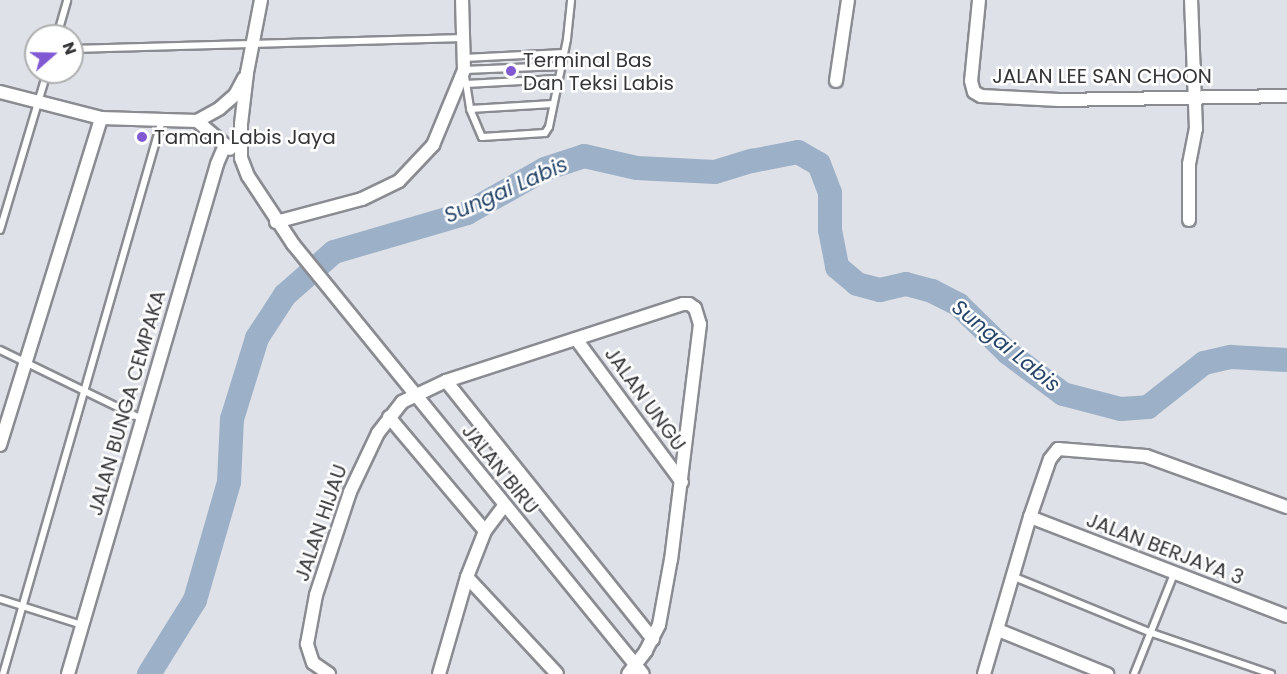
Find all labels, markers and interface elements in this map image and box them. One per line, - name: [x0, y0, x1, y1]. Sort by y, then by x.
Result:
- north arrow: [24, 24, 84, 84]
- text: N: [57, 39, 82, 58]
- place label: Terminal Bas Dan Teksi Labis: [523, 48, 674, 95]
- marker: Terminal Bas Dan Teksi Labis: [504, 64, 518, 78]
- street label: JALAN LEE SAN CHOON: [992, 64, 1212, 88]
- place label: Taman Labis Jaya: [154, 125, 336, 149]
- marker: Taman Labis Jaya: [135, 130, 149, 144]
- water label: Sungai Labis: [440, 152, 572, 228]
- street label: JALAN BUNGA CEMPAKA: [83, 288, 171, 518]
- water label: Sungai Labis: [947, 295, 1065, 397]
- street label: JALAN UNGU: [599, 343, 691, 455]
- street label: JALAN BIRU: [457, 419, 543, 519]
- street label: JALAN HIJAU: [290, 461, 352, 585]
- street label: JALAN BERJAYA 3: [1083, 508, 1247, 590]

